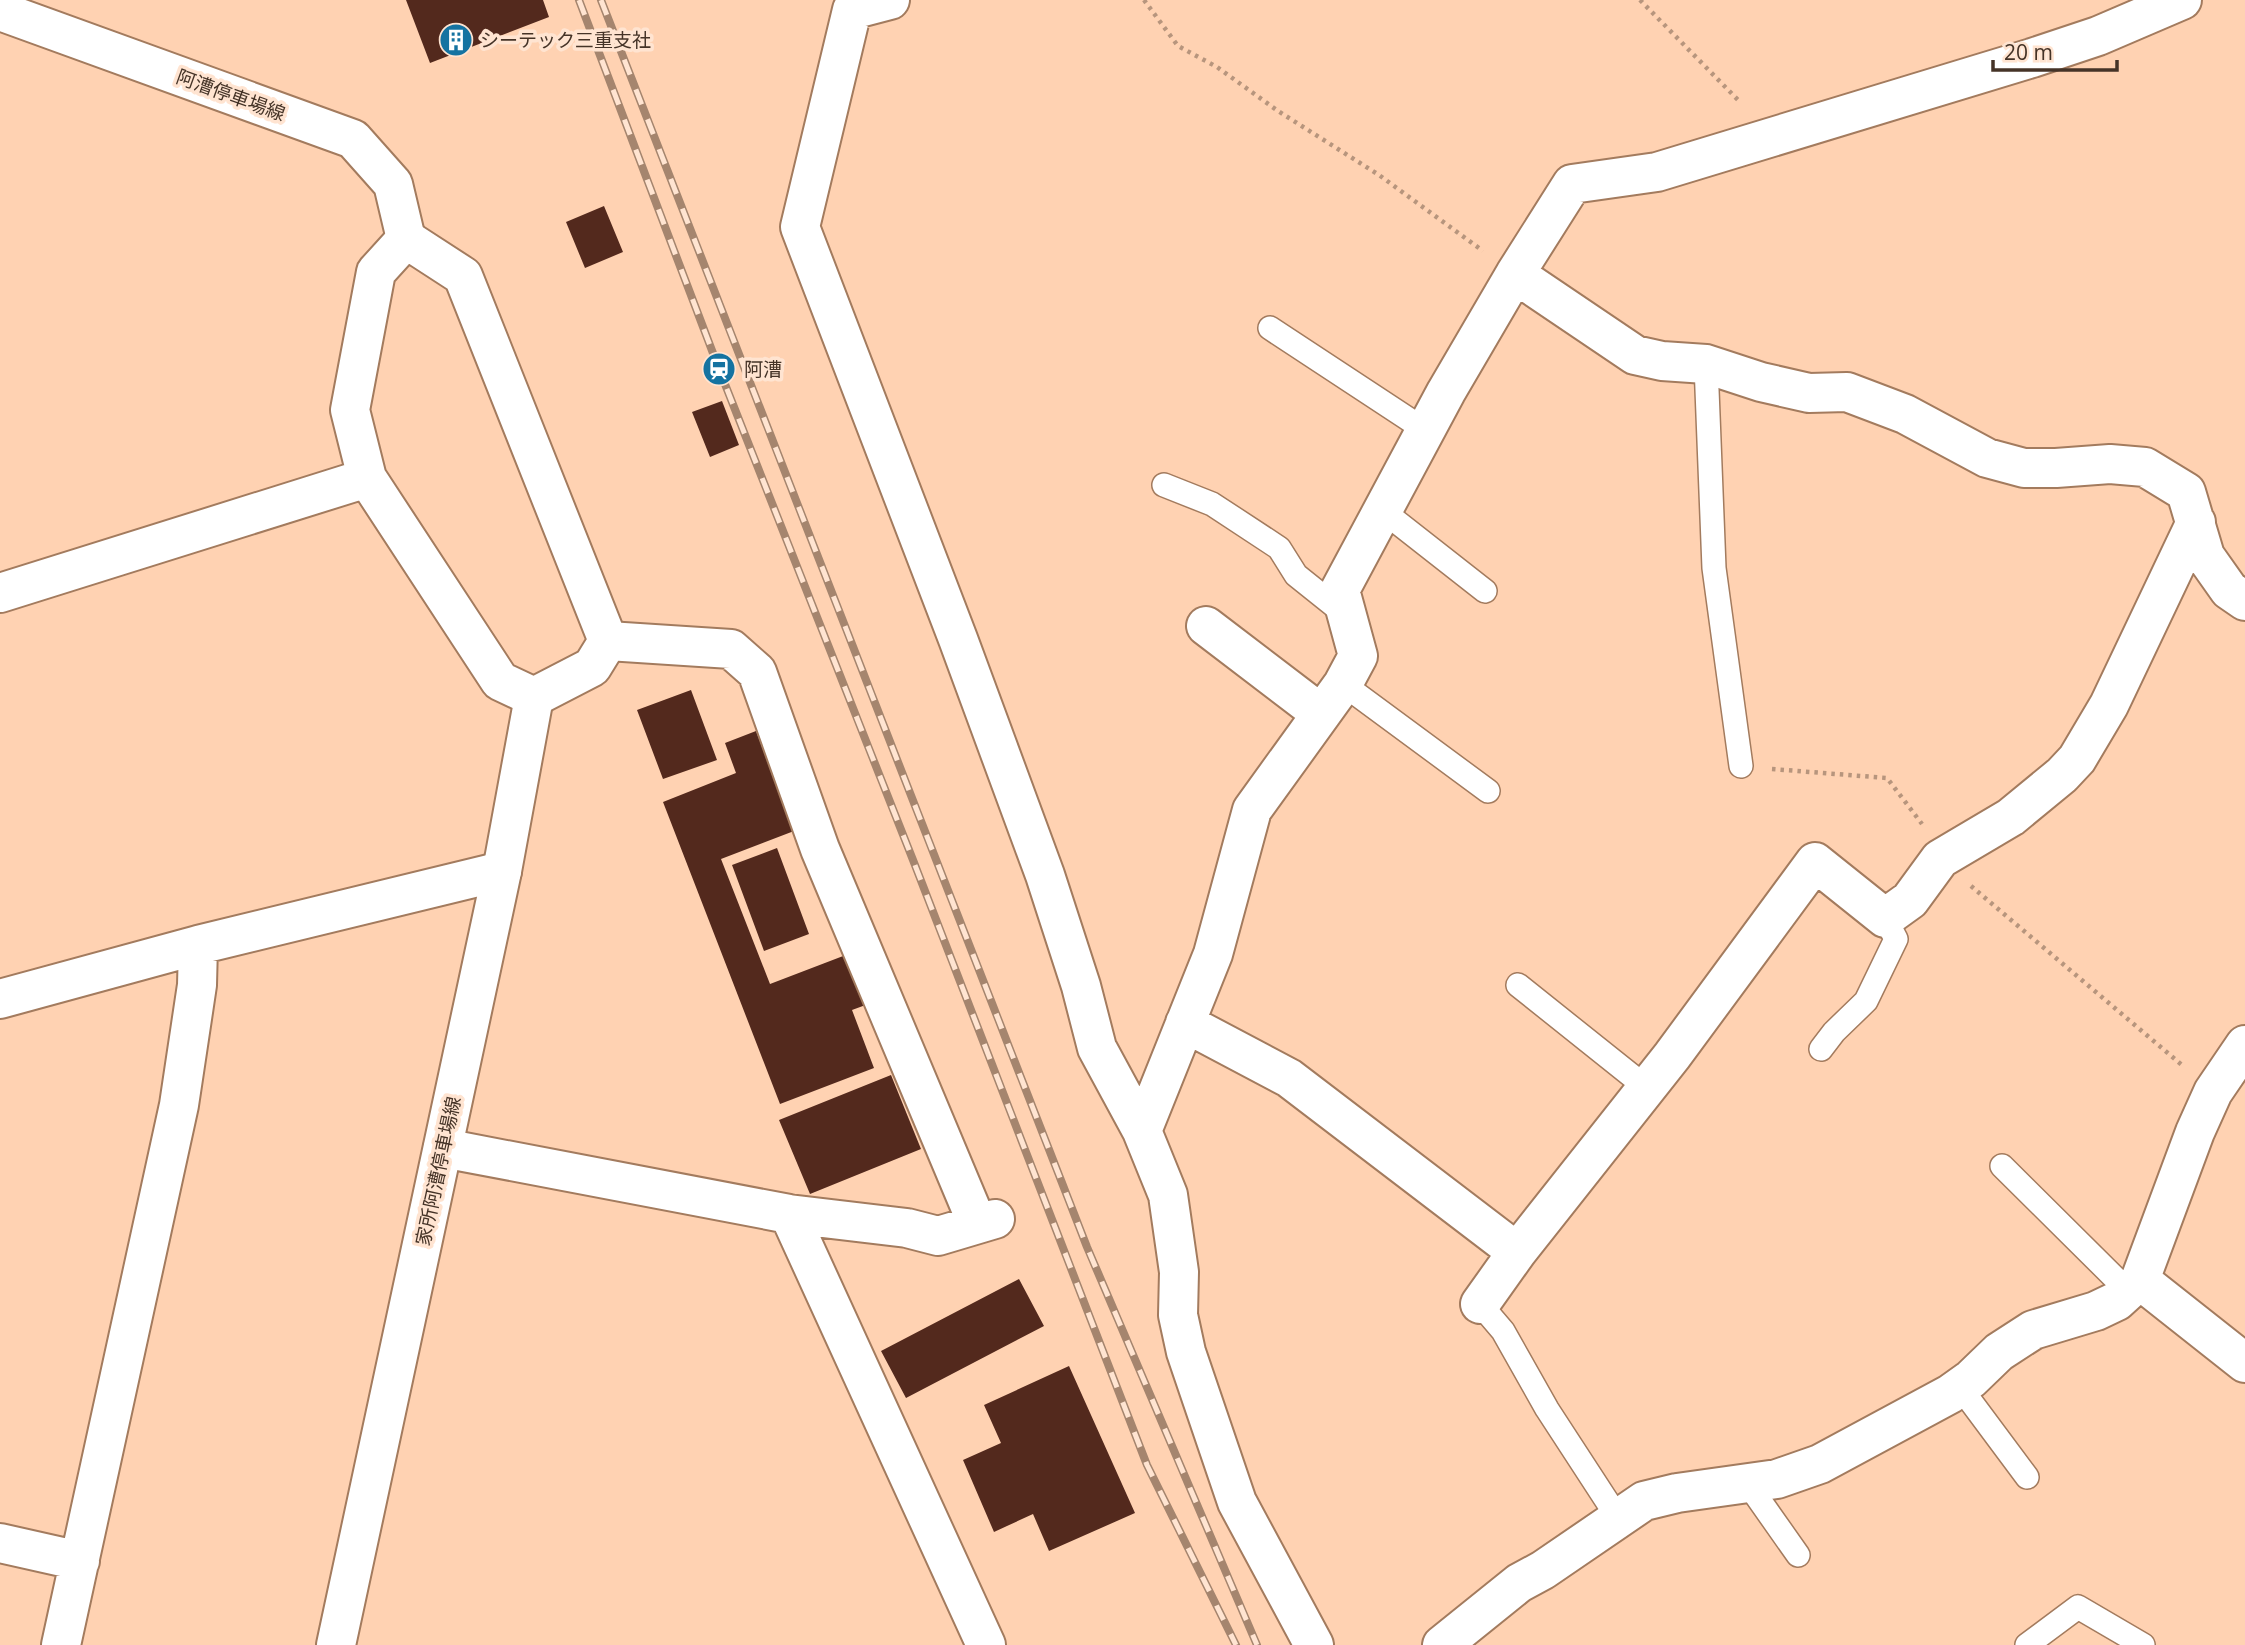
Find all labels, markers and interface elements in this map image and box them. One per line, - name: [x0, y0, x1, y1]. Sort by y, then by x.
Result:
- building icon: シーテック三重支社: [437, 21, 475, 59]
- place label: シーテック三重支社: [480, 27, 651, 53]
- scale bar: [1993, 28, 2117, 72]
- text: 20 m: [2004, 38, 2053, 66]
- street label: 阿漕停車場線: [173, 63, 289, 127]
- station icon: 阿漕: [700, 350, 738, 388]
- place label: 阿漕: [744, 356, 782, 382]
- street label: 家所阿漕停車場線: [409, 1094, 467, 1248]

